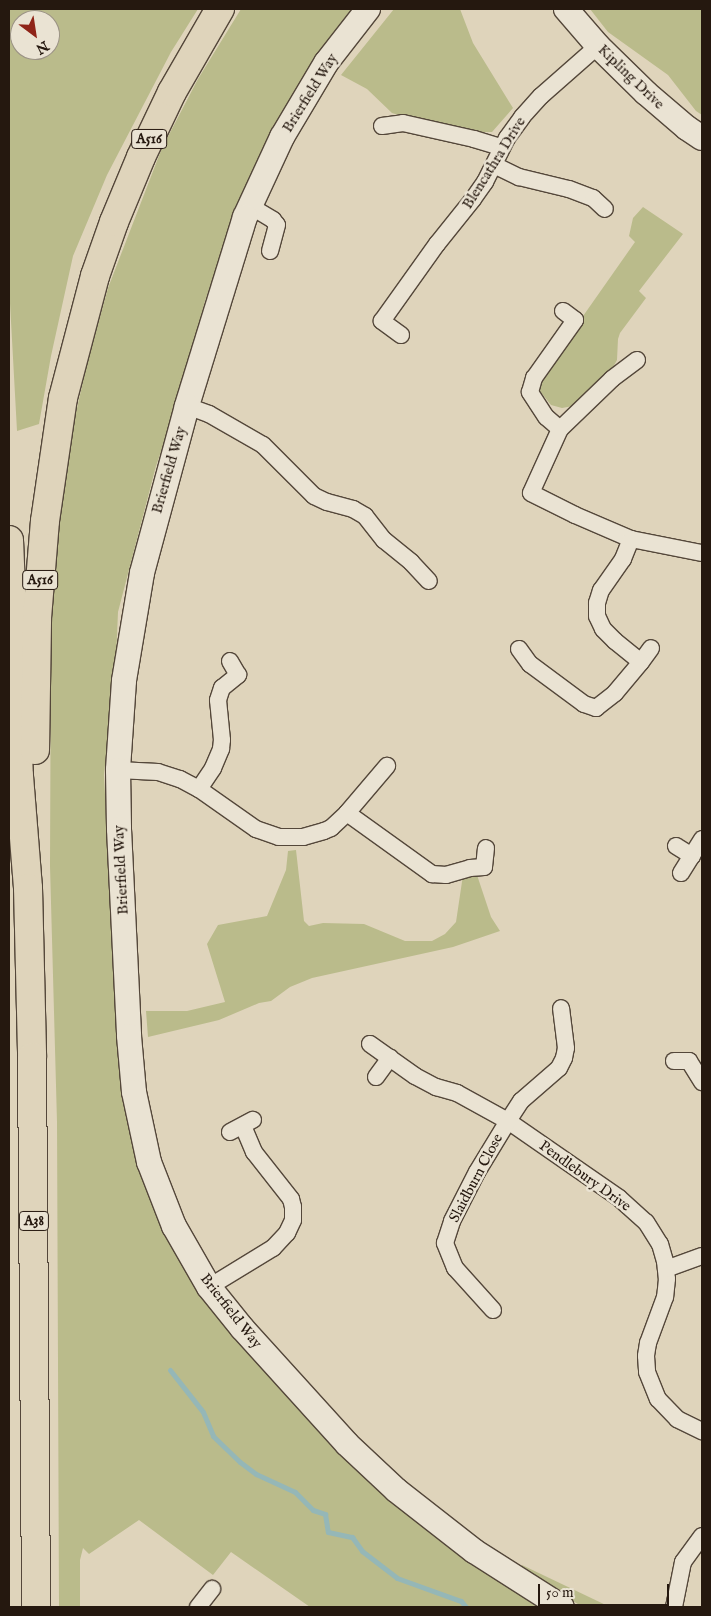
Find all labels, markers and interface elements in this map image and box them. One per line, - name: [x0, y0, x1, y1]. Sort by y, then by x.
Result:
- north arrow: [10, 10, 60, 60]
- text: N: [32, 36, 52, 58]
- street label: Kipling Drive: [594, 41, 668, 113]
- street label: Brierfield Way: [279, 50, 341, 136]
- street label: Blencathra Drive: [459, 114, 529, 212]
- road number: A516: [130, 128, 168, 150]
- street label: Brierfield Way: [148, 424, 190, 516]
- road number: A516: [21, 568, 59, 592]
- street label: Brierfield Way: [110, 825, 132, 915]
- street label: Slaidburn Close: [445, 1131, 507, 1225]
- street label: Pendlebury Drive: [536, 1137, 634, 1215]
- road number: A38: [18, 1210, 50, 1232]
- street label: Brierfield Way: [196, 1270, 266, 1352]
- scale bar: [541, 1574, 672, 1606]
- text: 50 m: [546, 1583, 574, 1602]

